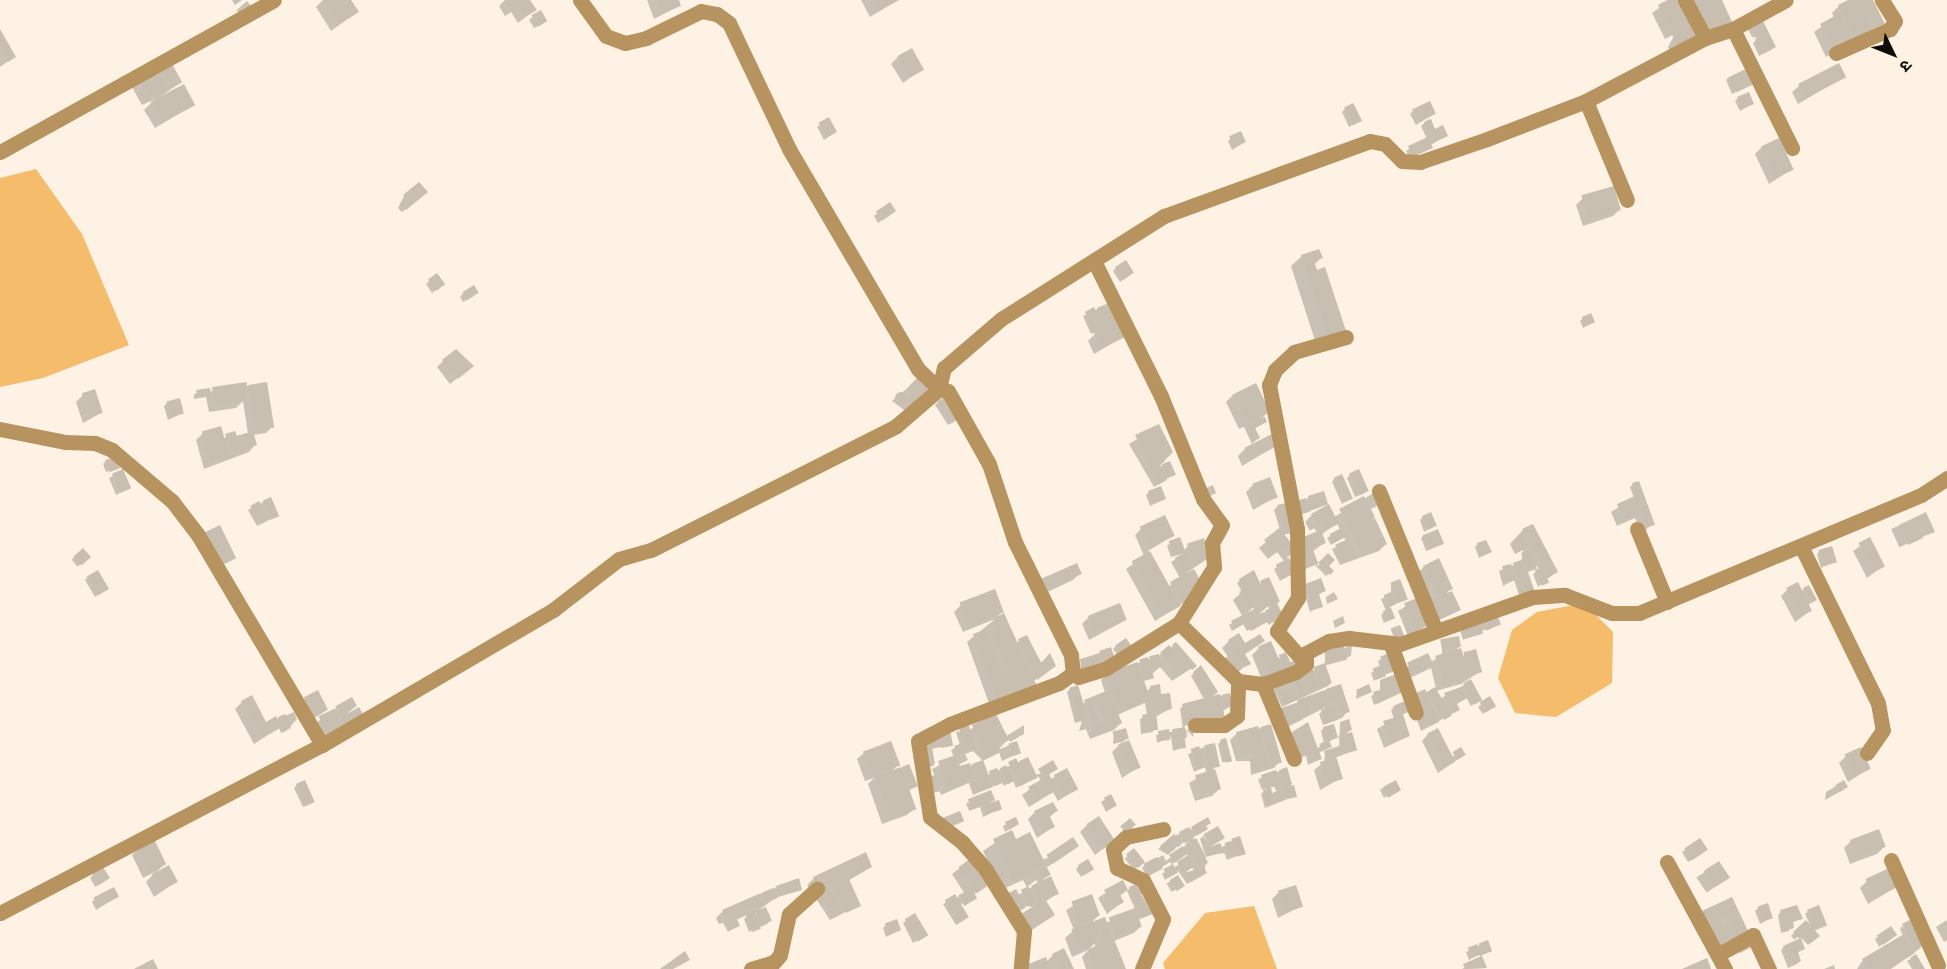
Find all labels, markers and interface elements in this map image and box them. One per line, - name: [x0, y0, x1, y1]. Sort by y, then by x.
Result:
- north arrow: [1863, 24, 1923, 84]
- text: उ: [1896, 56, 1917, 77]

